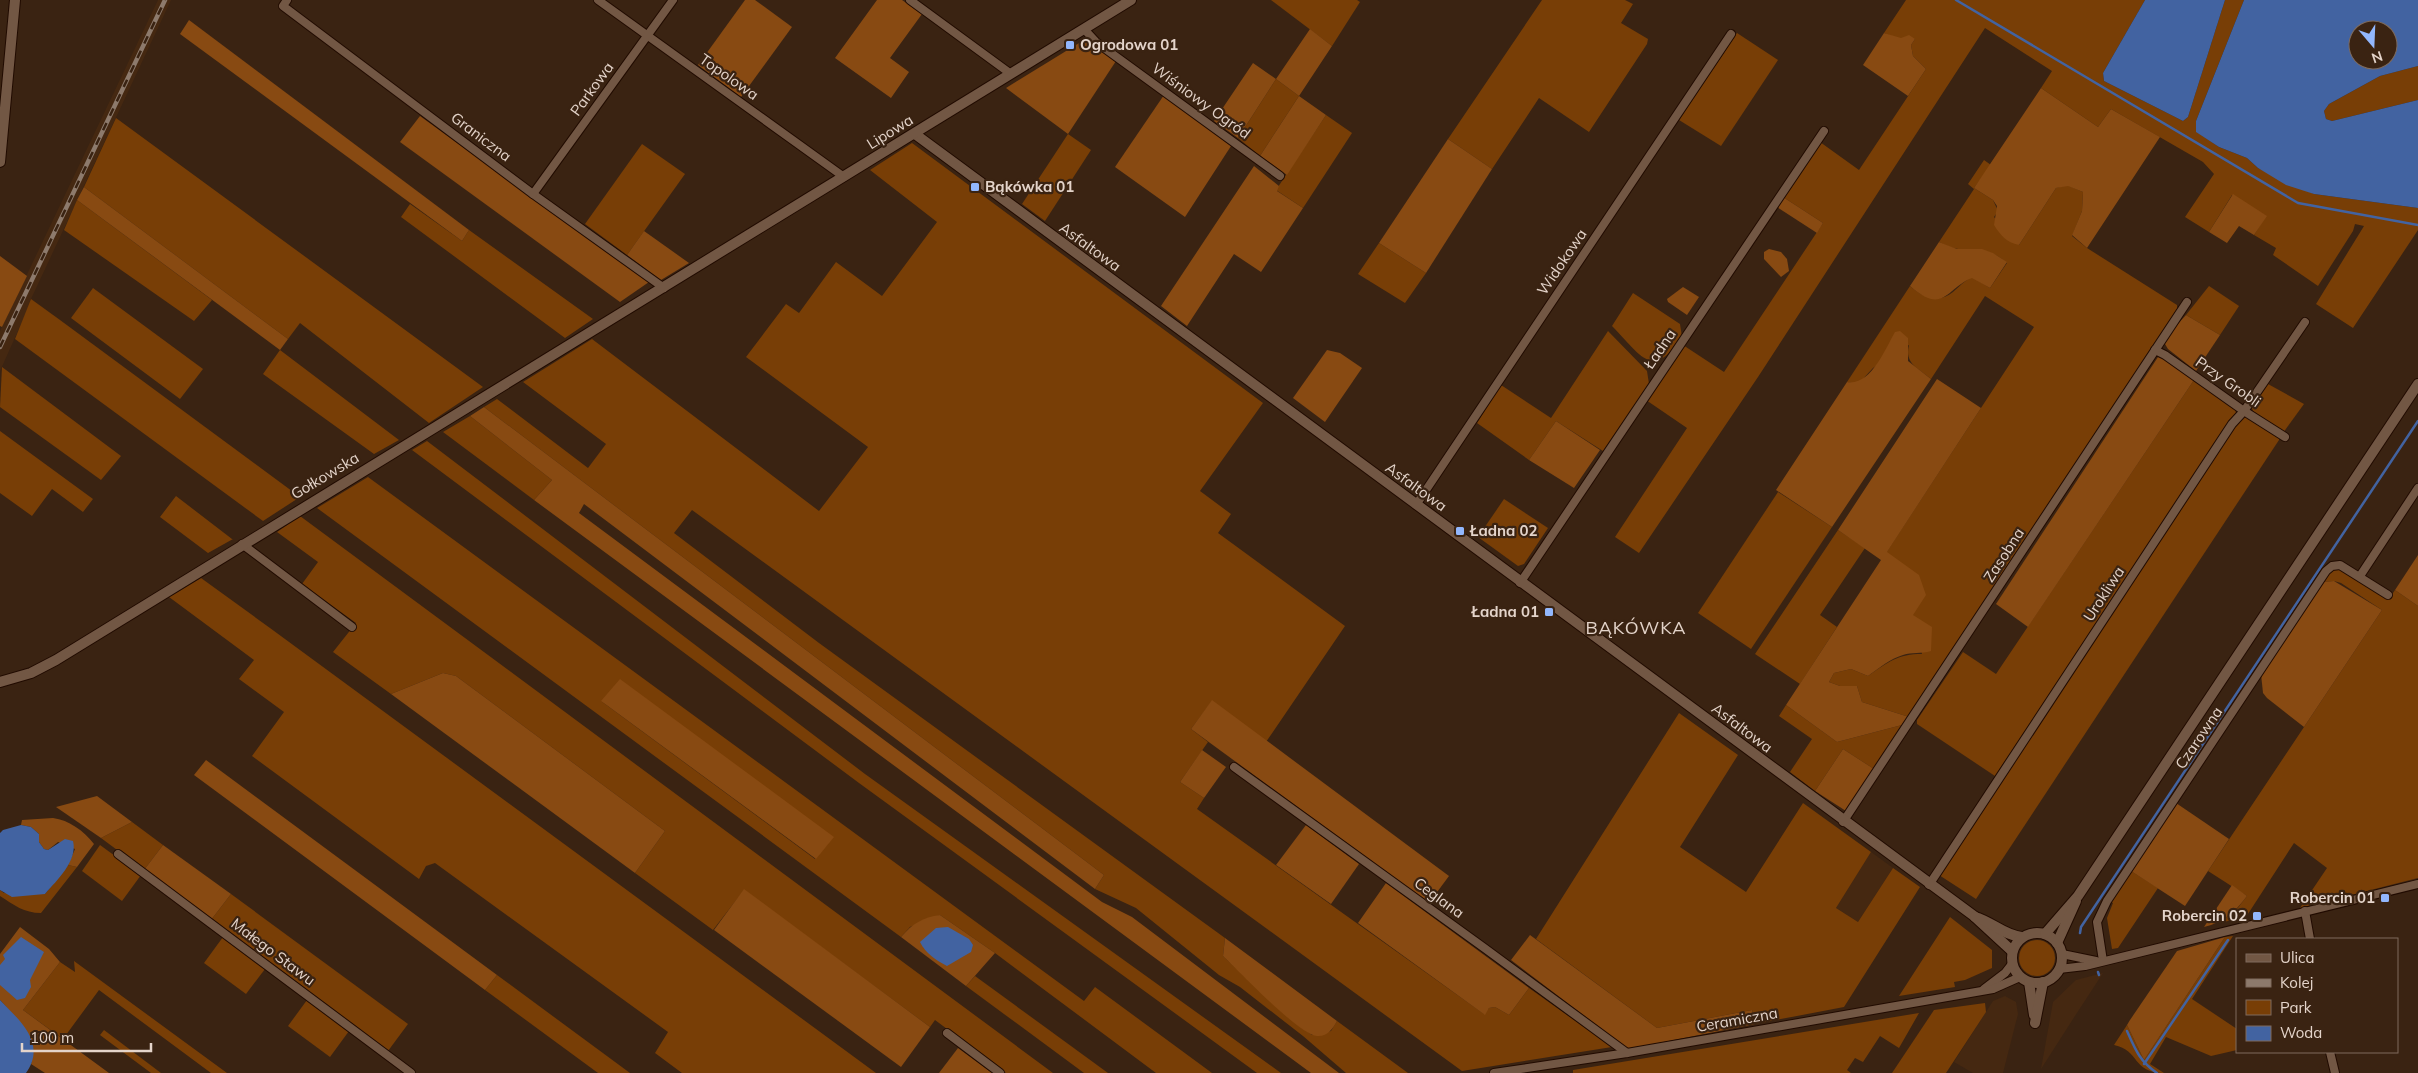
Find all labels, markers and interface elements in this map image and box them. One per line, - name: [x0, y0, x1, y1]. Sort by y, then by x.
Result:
- north arrow: [2348, 20, 2398, 70]
- place label: Ogrodowa 01: [1080, 35, 1178, 54]
- marker: Ogrodowa 01: [1064, 39, 1076, 51]
- text: N: [2369, 47, 2385, 68]
- street label: Topolowa: [696, 49, 763, 104]
- street label: Parkowa: [566, 58, 617, 119]
- street label: Wiśniowy Ogród: [1148, 58, 1254, 143]
- street label: Graniczna: [447, 108, 515, 165]
- street label: Lipowa: [863, 110, 916, 153]
- place label: Bąkówka 01: [985, 177, 1074, 196]
- marker: Bąkówka 01: [969, 181, 981, 193]
- street label: Asfaltowa: [1056, 218, 1125, 275]
- street label: Widokowa: [1533, 225, 1591, 298]
- street label: Ładna: [1639, 325, 1680, 373]
- street label: Przy Grobli: [2192, 352, 2265, 411]
- street label: Gołkowska: [287, 448, 362, 503]
- street label: Asfaltowa: [1382, 458, 1451, 515]
- place label: Ładna 02: [1469, 521, 1537, 540]
- street label: Zasobna: [1979, 524, 2028, 585]
- marker: Ładna 02: [1454, 525, 1466, 537]
- street label: Urokliwa: [2079, 563, 2128, 625]
- place label: Ładna 01: [1471, 602, 1539, 621]
- marker: Ładna 01: [1543, 606, 1555, 618]
- district label: BĄKÓWKA: [1586, 616, 1686, 639]
- street label: Asfaltowa: [1708, 699, 1777, 757]
- street label: Czarowna: [2171, 703, 2226, 773]
- street label: Ceglana: [1411, 873, 1468, 922]
- place label: Robercin 01: [2290, 888, 2375, 907]
- marker: Robercin 01: [2379, 892, 2391, 904]
- place label: Robercin 02: [2162, 906, 2247, 925]
- marker: Robercin 02: [2251, 910, 2263, 922]
- street label: Małego Stawu: [228, 914, 319, 989]
- legend: [2236, 938, 2398, 1053]
- text: Ulica: [2280, 948, 2314, 967]
- text: Kolej: [2280, 973, 2313, 992]
- text: Park: [2280, 998, 2312, 1017]
- street label: Ceramiczna: [1695, 1003, 1779, 1036]
- scale bar: [22, 1020, 151, 1052]
- text: Woda: [2280, 1023, 2322, 1042]
- text: 100 m: [30, 1028, 74, 1047]

